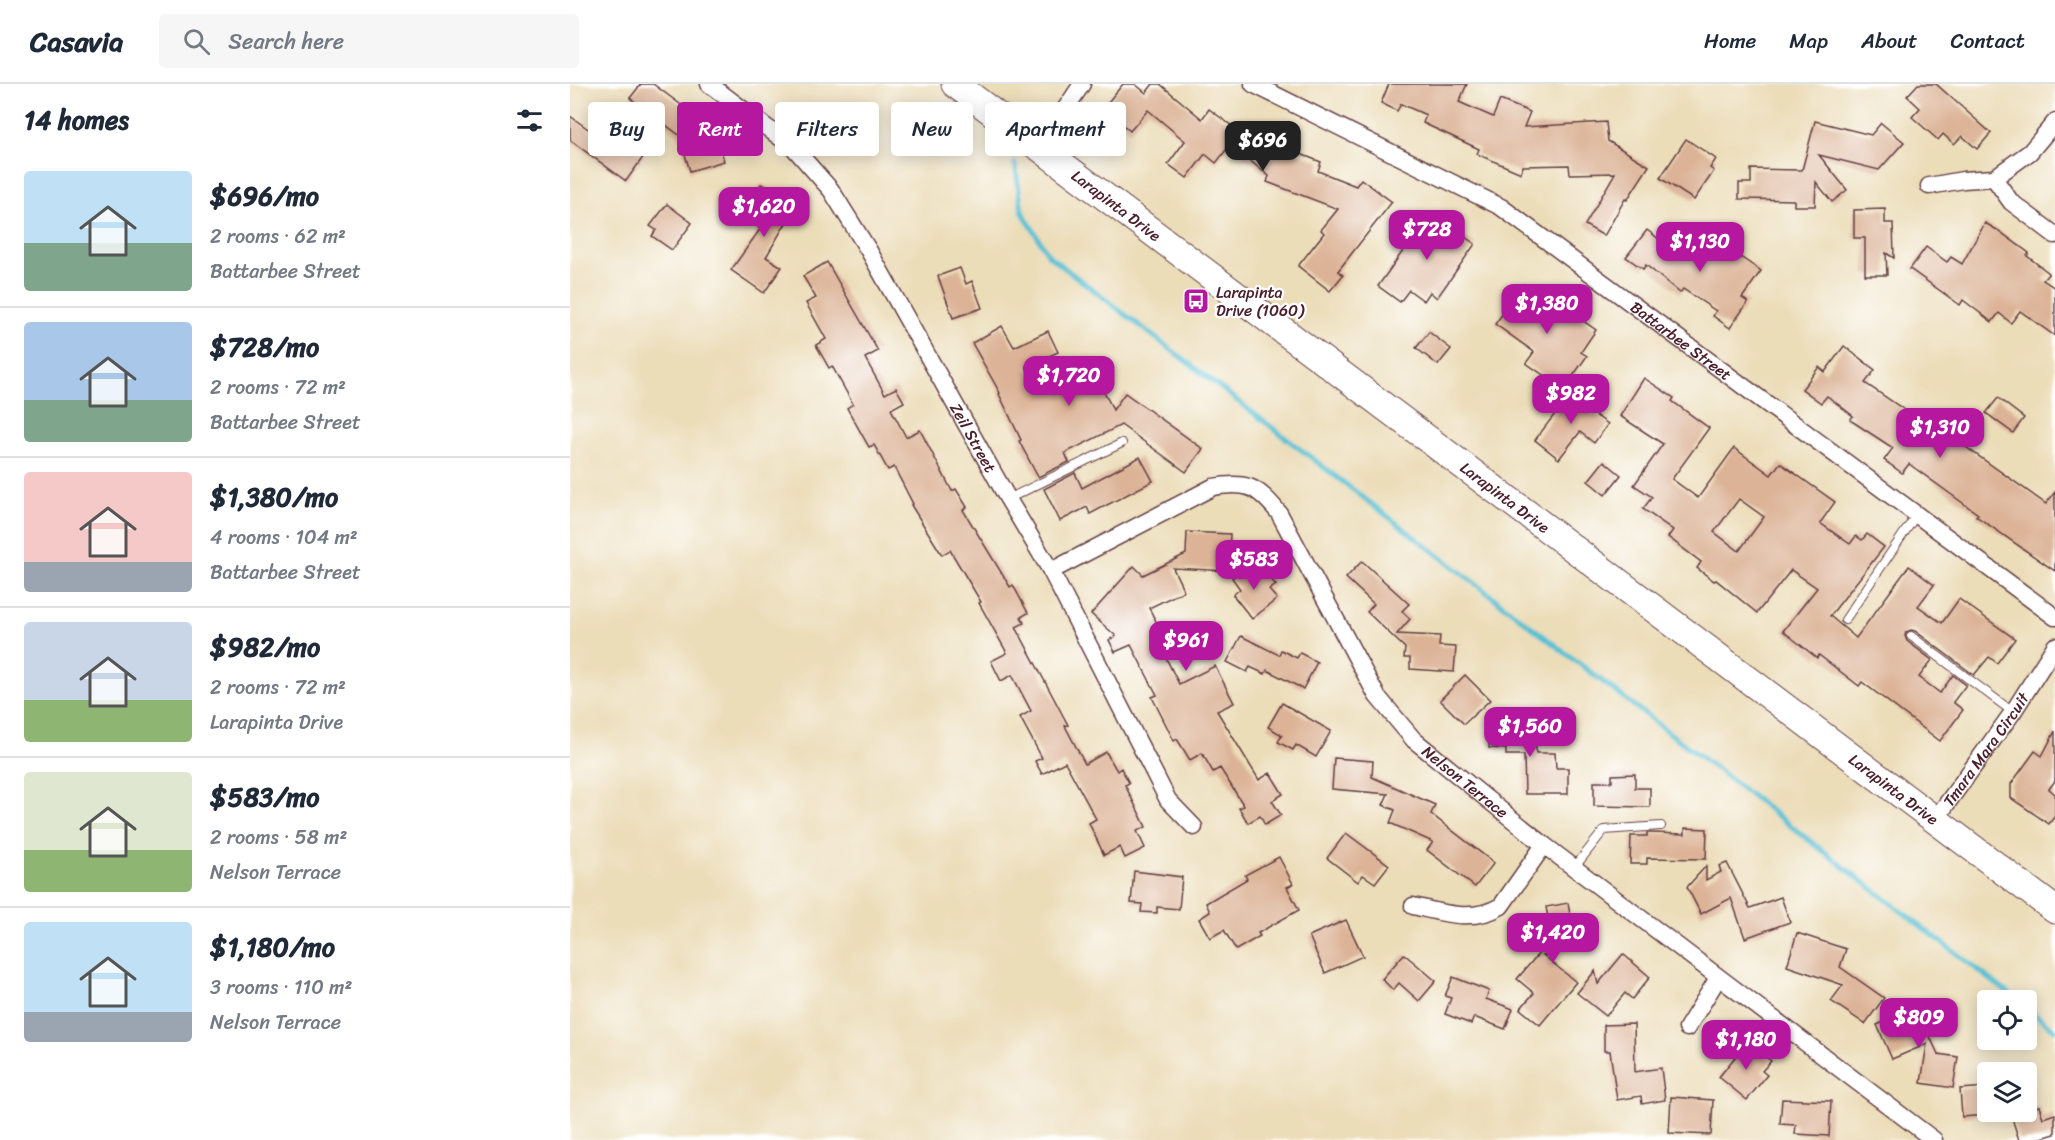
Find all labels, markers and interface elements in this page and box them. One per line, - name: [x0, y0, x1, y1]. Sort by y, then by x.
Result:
- search box: [159, 14, 579, 68]
- text: Casavia: [30, 17, 123, 66]
- text: Search here: [228, 22, 344, 61]
- text: Home: [1704, 22, 1756, 60]
- text: Map: [1789, 22, 1828, 60]
- text: About: [1861, 22, 1918, 60]
- text: Contact: [1951, 22, 2025, 60]
- icon: search: [180, 25, 213, 58]
- text: 14 homes: [24, 97, 129, 143]
- chip: Buy: [588, 102, 665, 156]
- chip: Rent: [677, 102, 763, 156]
- chip: Filters: [775, 102, 879, 156]
- chip: New: [891, 102, 973, 156]
- chip: Apartment: [985, 102, 1126, 156]
- icon: filters: [513, 104, 546, 137]
- pin: $696: [1227, 121, 1299, 172]
- text: $696: [1239, 123, 1287, 158]
- street label: Larapinta Drive: [1065, 162, 1168, 249]
- text: $696/mo: [210, 173, 319, 219]
- pin: $1,620: [715, 187, 813, 238]
- text: $1,620: [733, 189, 795, 224]
- icon: home: [72, 195, 144, 267]
- pin: $728: [1391, 210, 1463, 261]
- text: $728: [1403, 212, 1451, 247]
- text: 2 rooms · 62 m²: [210, 219, 346, 254]
- pin: $1,130: [1651, 222, 1749, 273]
- text: $1,130: [1670, 224, 1730, 259]
- text: Battarbee Street: [210, 254, 361, 289]
- place label: Larapinta Drive (1060): [1216, 278, 1305, 325]
- pin: $1,380: [1498, 284, 1596, 335]
- bus stop icon: Larapinta Drive (1060): [1181, 286, 1211, 316]
- text: $1,380: [1515, 286, 1579, 321]
- street label: Battarbee Street: [1624, 293, 1738, 388]
- text: $728/mo: [210, 324, 319, 370]
- icon: home: [72, 346, 144, 418]
- pin: $1,720: [1020, 356, 1118, 407]
- text: $1,720: [1037, 358, 1101, 393]
- text: 2 rooms · 72 m²: [210, 370, 346, 405]
- pin: $982: [1535, 374, 1607, 425]
- text: $982: [1546, 376, 1596, 411]
- street label: Zeil Street: [942, 397, 1005, 478]
- text: Battarbee Street: [210, 405, 361, 440]
- pin: $1,310: [1891, 408, 1989, 459]
- text: $1,310: [1910, 410, 1970, 445]
- street label: Larapinta Drive: [1454, 454, 1557, 541]
- text: $1,380/mo: [210, 474, 338, 520]
- icon: home: [72, 496, 144, 568]
- text: 4 rooms · 104 m²: [210, 520, 358, 555]
- pin: $583: [1218, 540, 1290, 591]
- text: $583: [1230, 542, 1278, 577]
- text: Battarbee Street: [210, 555, 361, 590]
- pin: $961: [1150, 621, 1222, 672]
- text: $961: [1163, 623, 1209, 658]
- text: $982/mo: [210, 624, 320, 670]
- icon: home: [72, 646, 144, 718]
- text: 2 rooms · 72 m²: [210, 670, 346, 705]
- street label: Tmara Mara Circuit: [1935, 686, 2037, 813]
- text: Larapinta Drive: [210, 705, 343, 740]
- pin: $1,560: [1481, 707, 1579, 758]
- text: $1,560: [1498, 709, 1562, 744]
- street label: Nelson Terrace: [1415, 737, 1515, 826]
- street label: Larapinta Drive: [1842, 745, 1945, 833]
- text: $583/mo: [210, 774, 319, 820]
- icon: home: [72, 796, 144, 868]
- text: 2 rooms · 58 m²: [210, 820, 347, 855]
- text: Nelson Terrace: [210, 855, 341, 890]
- pin: $1,420: [1504, 913, 1602, 964]
- text: $1,420: [1521, 915, 1585, 950]
- text: $1,180/mo: [210, 924, 335, 970]
- icon: home: [72, 946, 144, 1018]
- text: 3 rooms · 110 m²: [210, 970, 352, 1005]
- map controls: [1977, 990, 2037, 1122]
- button: locate: [1977, 990, 2037, 1050]
- pin: $809: [1883, 998, 1955, 1049]
- text: $809: [1894, 1000, 1944, 1035]
- text: Nelson Terrace: [210, 1005, 341, 1040]
- pin: $1,180: [1697, 1020, 1795, 1071]
- text: $1,180: [1716, 1022, 1776, 1057]
- button: layers: [1977, 1062, 2037, 1122]

